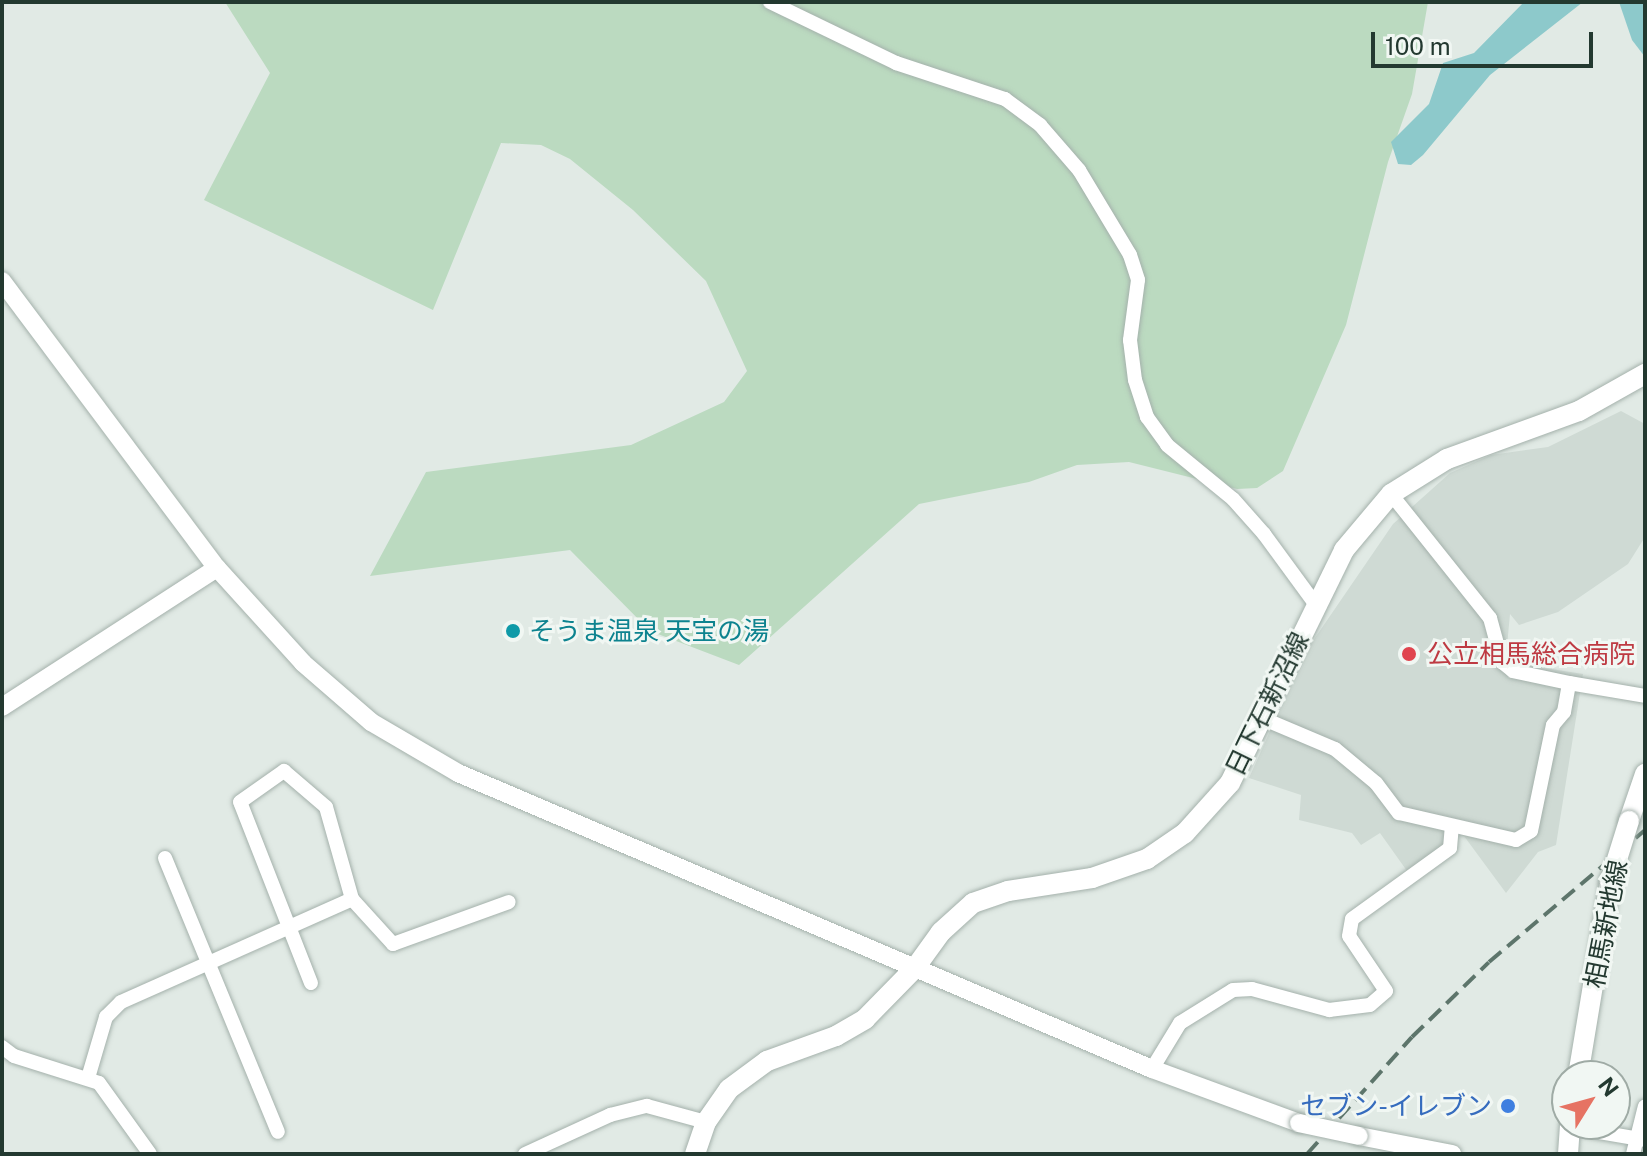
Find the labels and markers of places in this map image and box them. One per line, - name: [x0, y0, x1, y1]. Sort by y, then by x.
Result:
- place label: そうま温泉 天宝の湯: [529, 615, 769, 647]
- marker: そうま温泉 天宝の湯: [504, 622, 522, 640]
- place label: 公立相馬総合病院: [1427, 638, 1635, 670]
- marker: 公立相馬総合病院: [1398, 643, 1420, 665]
- place label: セブン-イレブン: [1300, 1090, 1492, 1122]
- marker: セブン-イレブン: [1499, 1097, 1517, 1115]

